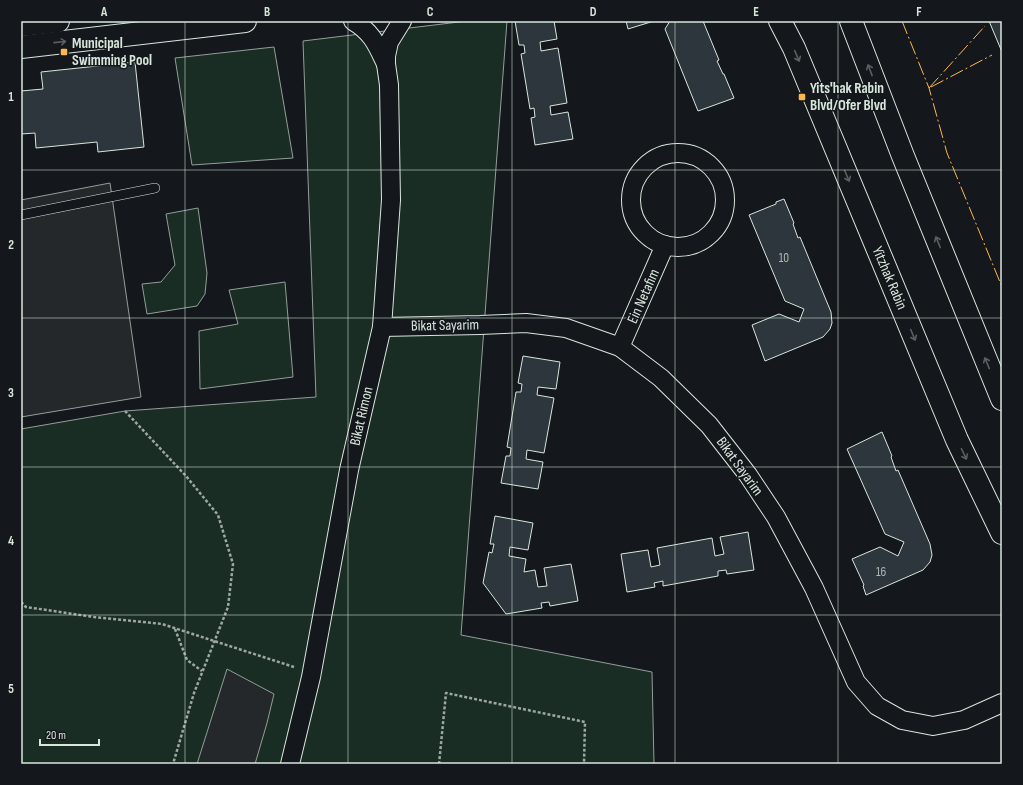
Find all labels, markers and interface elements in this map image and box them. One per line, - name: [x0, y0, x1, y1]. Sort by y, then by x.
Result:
- text: A: [100, 4, 108, 20]
- text: B: [264, 4, 270, 20]
- text: C: [427, 4, 434, 20]
- text: D: [590, 4, 597, 20]
- text: E: [753, 4, 759, 20]
- text: F: [916, 4, 922, 20]
- place label: Municipal Swimming Pool: [72, 34, 152, 70]
- one-way arrow: [53, 38, 66, 46]
- marker: Municipal Swimming Pool: [59, 47, 69, 57]
- one-way arrow: [794, 49, 802, 61]
- one-way arrow: [865, 64, 873, 76]
- place label: Yits'hak Rabin Blvd/Ofer Blvd: [810, 79, 886, 115]
- text: 1: [8, 89, 14, 105]
- marker: Yits'hak Rabin Blvd/Ofer Blvd: [797, 92, 807, 102]
- one-way arrow: [844, 169, 852, 181]
- text: 2: [8, 237, 14, 253]
- one-way arrow: [934, 237, 942, 249]
- street label: Yitzhak Rabin: [868, 244, 911, 313]
- house number: 10: [779, 250, 789, 266]
- street label: Ein Netafim: [623, 266, 664, 327]
- street label: Bikat Sayarim: [411, 315, 479, 336]
- one-way arrow: [910, 328, 918, 340]
- one-way arrow: [983, 357, 991, 369]
- text: 3: [8, 385, 14, 401]
- street label: Bikat Rimon: [345, 385, 377, 447]
- street label: Bikat Sayarim: [712, 433, 767, 499]
- one-way arrow: [961, 448, 968, 460]
- text: 4: [8, 533, 14, 549]
- house number: 16: [876, 564, 886, 580]
- text: 5: [8, 681, 14, 697]
- scale bar: [40, 721, 99, 747]
- text: 20 m: [46, 728, 66, 743]

